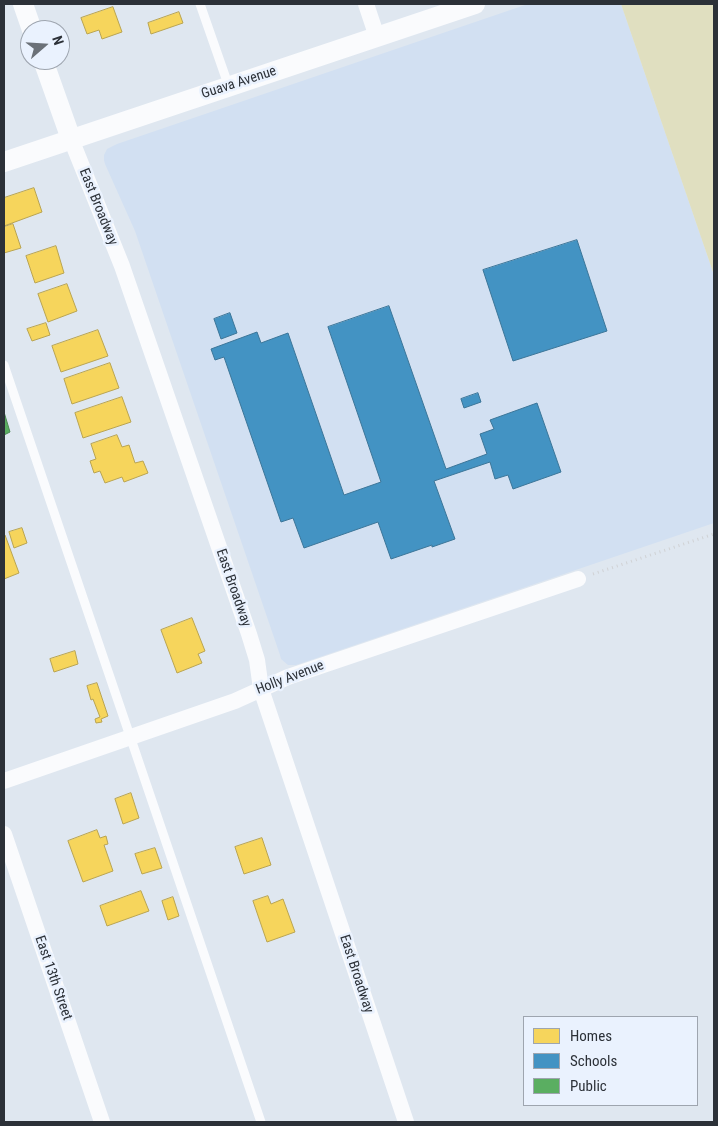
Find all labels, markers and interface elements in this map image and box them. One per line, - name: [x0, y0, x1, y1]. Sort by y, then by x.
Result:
- north arrow: [20, 20, 70, 70]
- text: N: [49, 34, 67, 47]
- street label: Guava Avenue: [199, 63, 279, 103]
- street label: East Broadway: [75, 166, 121, 248]
- street label: East Broadway: [212, 547, 254, 629]
- street label: Holly Avenue: [254, 657, 326, 699]
- street label: East Broadway: [335, 933, 377, 1015]
- street label: East 13th Street: [31, 934, 75, 1022]
- legend: [523, 1016, 698, 1106]
- text: Homes: [570, 1027, 612, 1045]
- text: Schools: [570, 1052, 617, 1070]
- text: Public: [570, 1077, 607, 1095]

